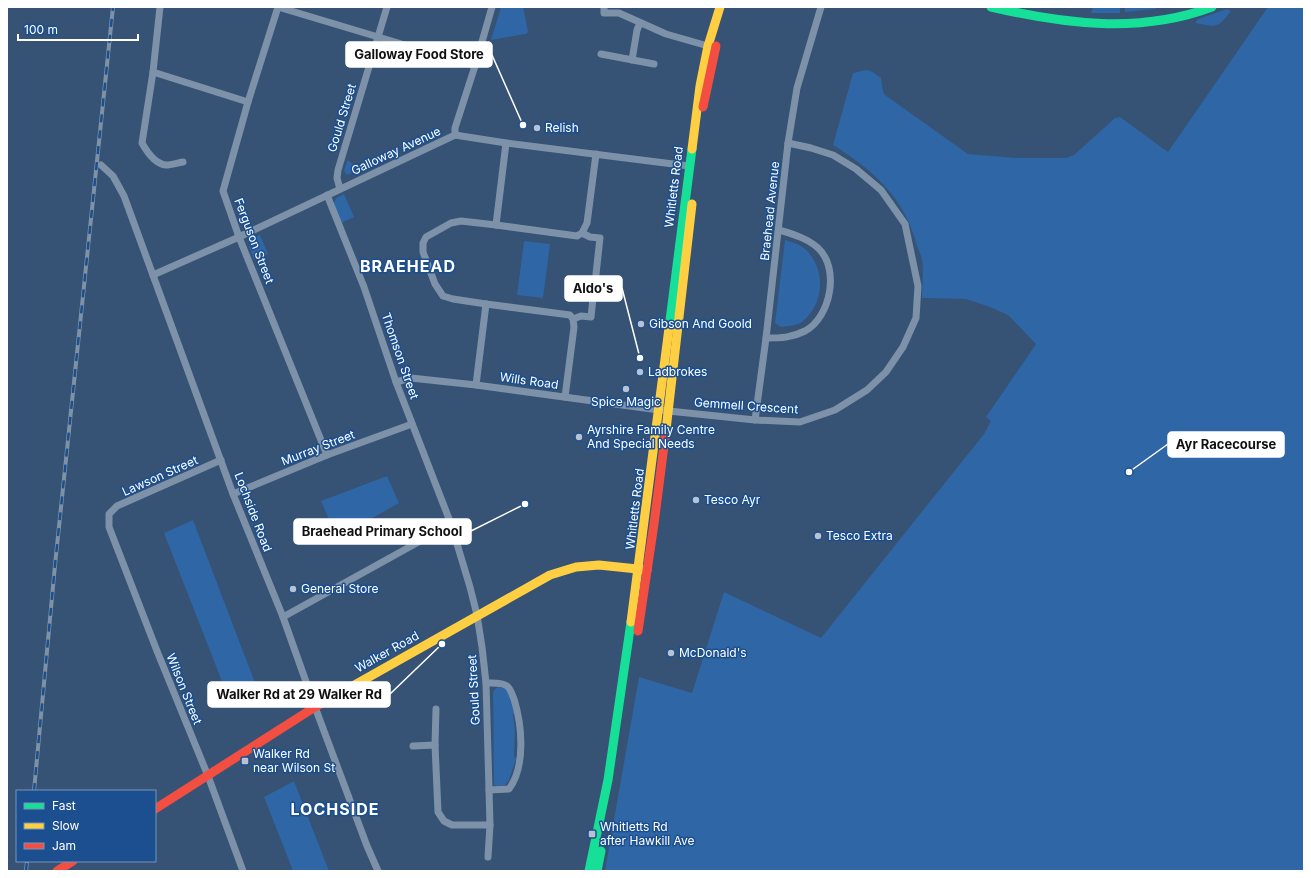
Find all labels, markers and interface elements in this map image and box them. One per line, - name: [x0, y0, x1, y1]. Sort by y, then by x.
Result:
- scale bar: [18, 16, 138, 42]
- text: 100 m: [24, 22, 58, 37]
- callout: Galloway Food Store: [346, 42, 492, 67]
- text: Galloway Food Store: [354, 46, 484, 62]
- street label: Gould Street: [324, 82, 359, 154]
- place label: Relish: [545, 120, 579, 135]
- street label: Galloway Avenue: [349, 123, 443, 178]
- marker: Relish: [532, 123, 542, 133]
- street label: Whitletts Road: [661, 145, 686, 228]
- street label: Braehead Avenue: [757, 160, 782, 261]
- street label: Ferguson Street: [231, 196, 278, 286]
- district label: BRAEHEAD: [360, 256, 456, 276]
- callout: Aldo's: [565, 276, 622, 301]
- text: Aldo's: [573, 280, 613, 296]
- street label: Thomson Street: [379, 311, 422, 401]
- place label: Gibson And Goold: [649, 316, 752, 331]
- marker: Gibson And Goold: [636, 319, 646, 329]
- place label: Ladbrokes: [648, 364, 707, 379]
- marker: Ladbrokes: [635, 367, 645, 377]
- street label: Wills Road: [499, 369, 559, 392]
- marker: Spice Magic: [621, 384, 631, 394]
- place label: Spice Magic: [591, 394, 661, 409]
- street label: Gemmell Crescent: [693, 394, 799, 417]
- place label: Ayrshire Family Centre And Special Needs: [587, 422, 715, 451]
- street label: Murray Street: [279, 427, 357, 468]
- marker: Ayrshire Family Centre And Special Needs: [574, 432, 584, 442]
- callout: Ayr Racecourse: [1168, 432, 1284, 457]
- text: Ayr Racecourse: [1176, 436, 1276, 452]
- street label: Lawson Street: [120, 452, 200, 499]
- street label: Whitletts Road: [622, 467, 647, 550]
- street label: Lochside Road: [231, 470, 275, 554]
- place label: Tesco Ayr: [704, 492, 761, 507]
- marker: Tesco Ayr: [691, 495, 701, 505]
- callout: Braehead Primary School: [294, 519, 471, 544]
- text: Braehead Primary School: [302, 523, 462, 539]
- place label: Tesco Extra: [826, 528, 893, 543]
- marker: Tesco Extra: [813, 531, 823, 541]
- place label: General Store: [301, 581, 379, 596]
- marker: General Store: [288, 584, 298, 594]
- street label: Walker Road: [352, 628, 421, 675]
- place label: McDonald's: [679, 645, 747, 660]
- marker: McDonald's: [666, 648, 676, 658]
- street label: Wilson Street: [163, 651, 206, 727]
- street label: Gould Street: [464, 654, 483, 726]
- callout: Walker Rd at 29 Walker Rd: [208, 682, 390, 707]
- text: Walker Rd at 29 Walker Rd: [216, 686, 382, 702]
- place label: Walker Rd near Wilson St: [253, 746, 335, 775]
- marker: Walker Rd near Wilson St: [240, 756, 250, 766]
- legend: [16, 790, 156, 862]
- text: Fast: [52, 798, 76, 813]
- district label: LOCHSIDE: [291, 799, 379, 819]
- text: Slow: [52, 818, 80, 833]
- place label: Whitletts Rd after Hawkill Ave: [600, 819, 695, 848]
- marker: Whitletts Rd after Hawkill Ave: [587, 829, 597, 839]
- text: Jam: [52, 838, 76, 853]

